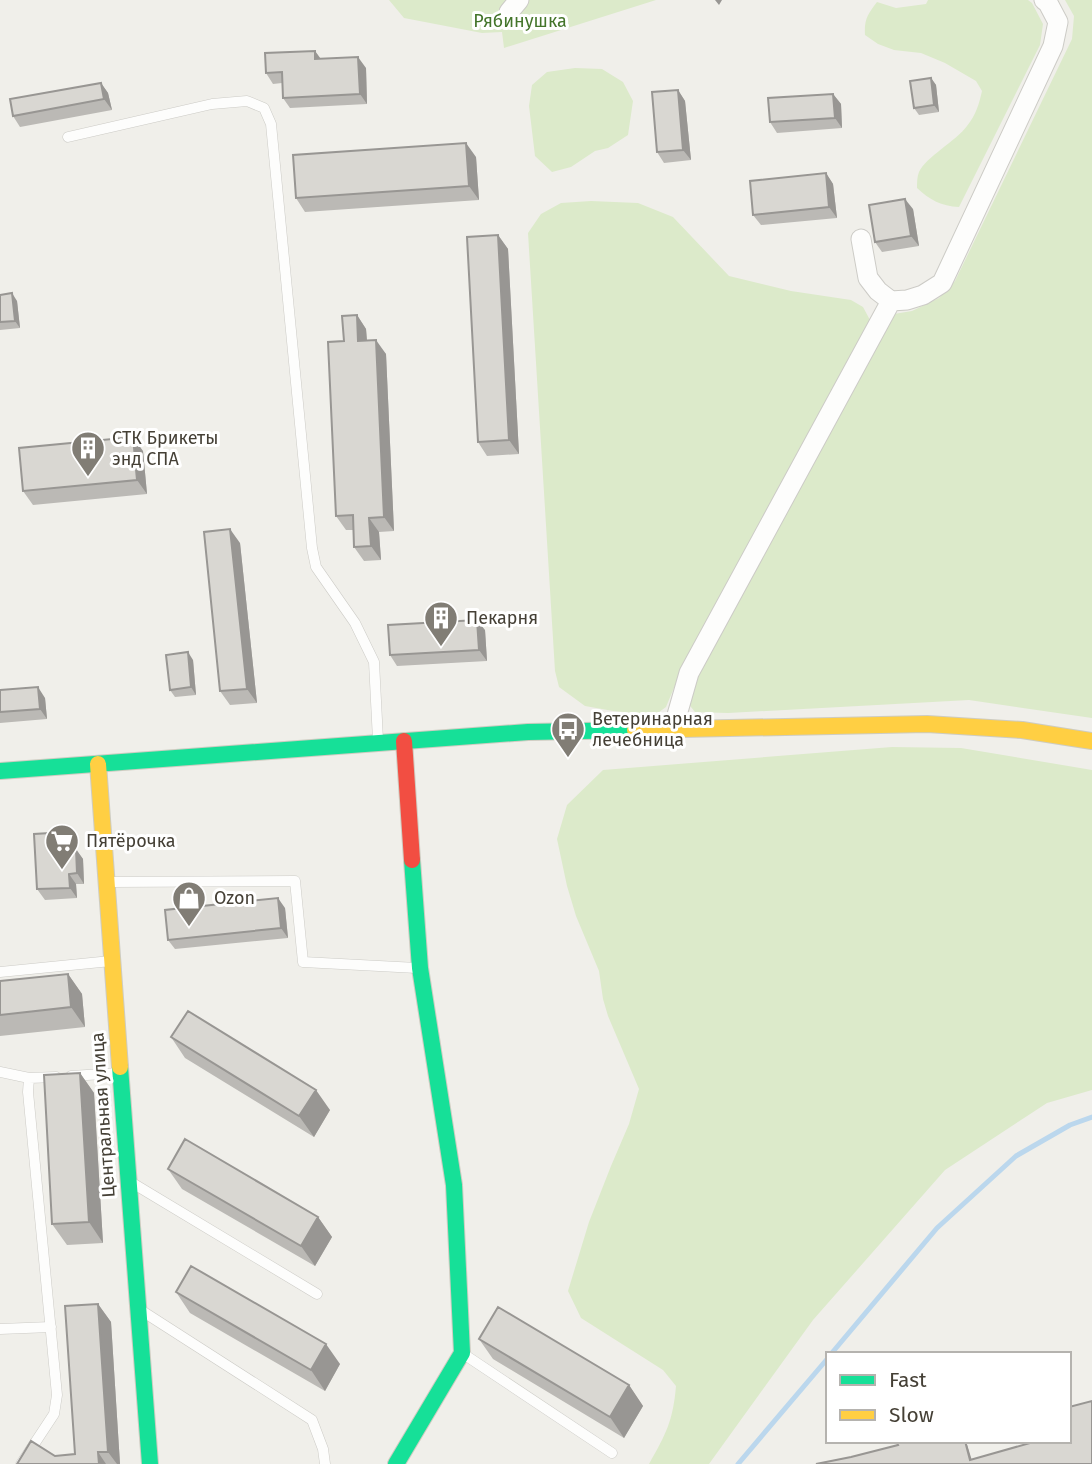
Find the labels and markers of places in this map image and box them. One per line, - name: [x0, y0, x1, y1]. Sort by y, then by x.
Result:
- place label: СТК Брикеты энд СПА: [112, 427, 218, 470]
- building icon: СТК Брикеты энд СПА: [69, 429, 107, 478]
- building icon: Пекарня: [422, 599, 460, 648]
- place label: Пекарня: [466, 607, 538, 629]
- place label: Ветеринарная лечебница: [592, 708, 713, 751]
- bus stop icon: Ветеринарная лечебница: [549, 710, 587, 759]
- supermarket icon: Пятёрочка: [43, 822, 81, 871]
- place label: Пятёрочка: [86, 830, 176, 852]
- shop icon: Ozon: [170, 879, 208, 928]
- place label: Ozon: [214, 887, 255, 909]

